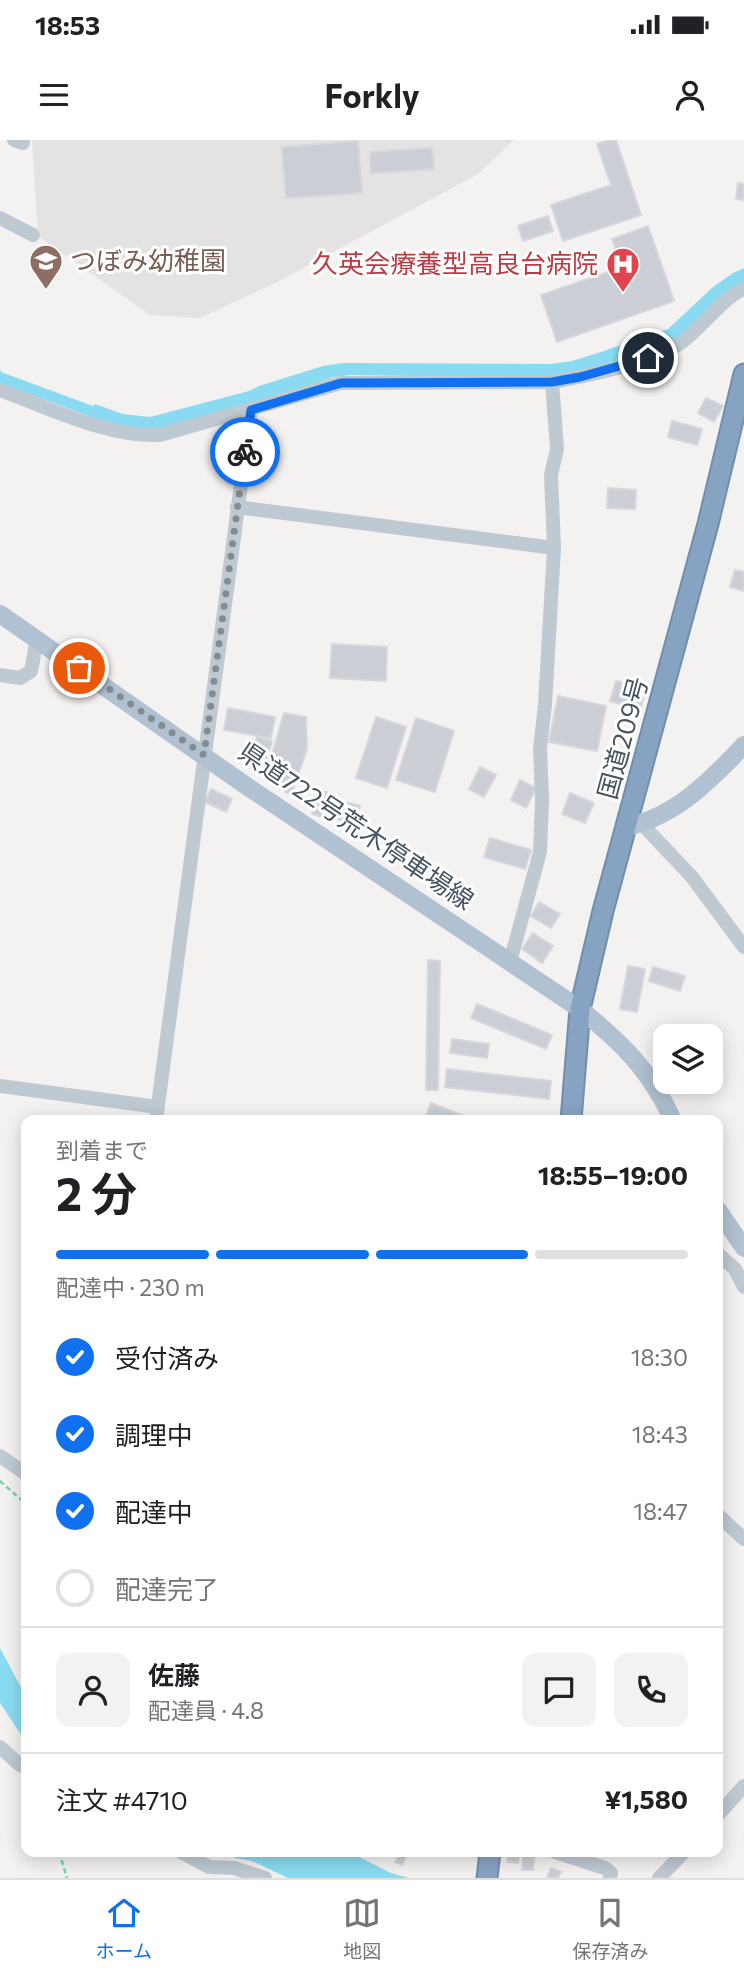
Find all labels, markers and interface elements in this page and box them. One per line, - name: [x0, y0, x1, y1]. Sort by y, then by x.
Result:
- text: 18:53: [35, 9, 100, 40]
- text: Forkly: [324, 75, 420, 115]
- icon: menu: [35, 76, 73, 114]
- icon: person: [671, 76, 709, 114]
- school or university icon: つぼみ幼稚園: [27, 242, 65, 291]
- place label: つぼみ幼稚園: [70, 244, 226, 275]
- hospital icon: 久英会療養型高良台病院: [604, 245, 642, 294]
- place label: 久英会療養型高良台病院: [312, 247, 598, 278]
- pin: [618, 328, 678, 388]
- icon: home: [629, 339, 667, 377]
- courier: [210, 417, 280, 487]
- icon: bike: [226, 433, 264, 471]
- pin: [49, 638, 109, 698]
- icon: bag: [60, 649, 98, 687]
- street label: 国道209号: [590, 673, 653, 802]
- street label: 県道722号荒木停車場線: [234, 735, 480, 915]
- map controls: [653, 1024, 723, 1094]
- button: layers: [653, 1024, 723, 1094]
- text: 到着まで: [56, 1136, 148, 1164]
- text: 18:55–19:00: [538, 1159, 688, 1190]
- text: 2 分: [56, 1164, 137, 1220]
- text: 配達中 · 230 m: [56, 1273, 205, 1301]
- icon: check: [56, 1338, 94, 1376]
- text: 受付済み: [115, 1342, 219, 1373]
- text: 18:30: [631, 1343, 688, 1371]
- icon: check: [56, 1415, 94, 1453]
- text: 調理中: [115, 1419, 193, 1450]
- text: 18:43: [632, 1420, 688, 1448]
- icon: check: [56, 1492, 94, 1530]
- text: 配達中: [115, 1496, 193, 1527]
- text: 18:47: [633, 1497, 688, 1525]
- text: 配達完了: [115, 1573, 219, 1604]
- button: person: [56, 1653, 130, 1727]
- button: chat: [522, 1653, 596, 1727]
- button: phone: [614, 1653, 688, 1727]
- text: 佐藤: [148, 1659, 200, 1690]
- text: 配達員 · 4.8: [148, 1696, 264, 1724]
- text: ¥1,580: [605, 1783, 688, 1814]
- text: 注文 #4710: [56, 1784, 188, 1815]
- tab: ホーム: [96, 1894, 152, 1963]
- tab: 地図: [343, 1894, 381, 1963]
- tab: 保存済み: [572, 1894, 648, 1963]

